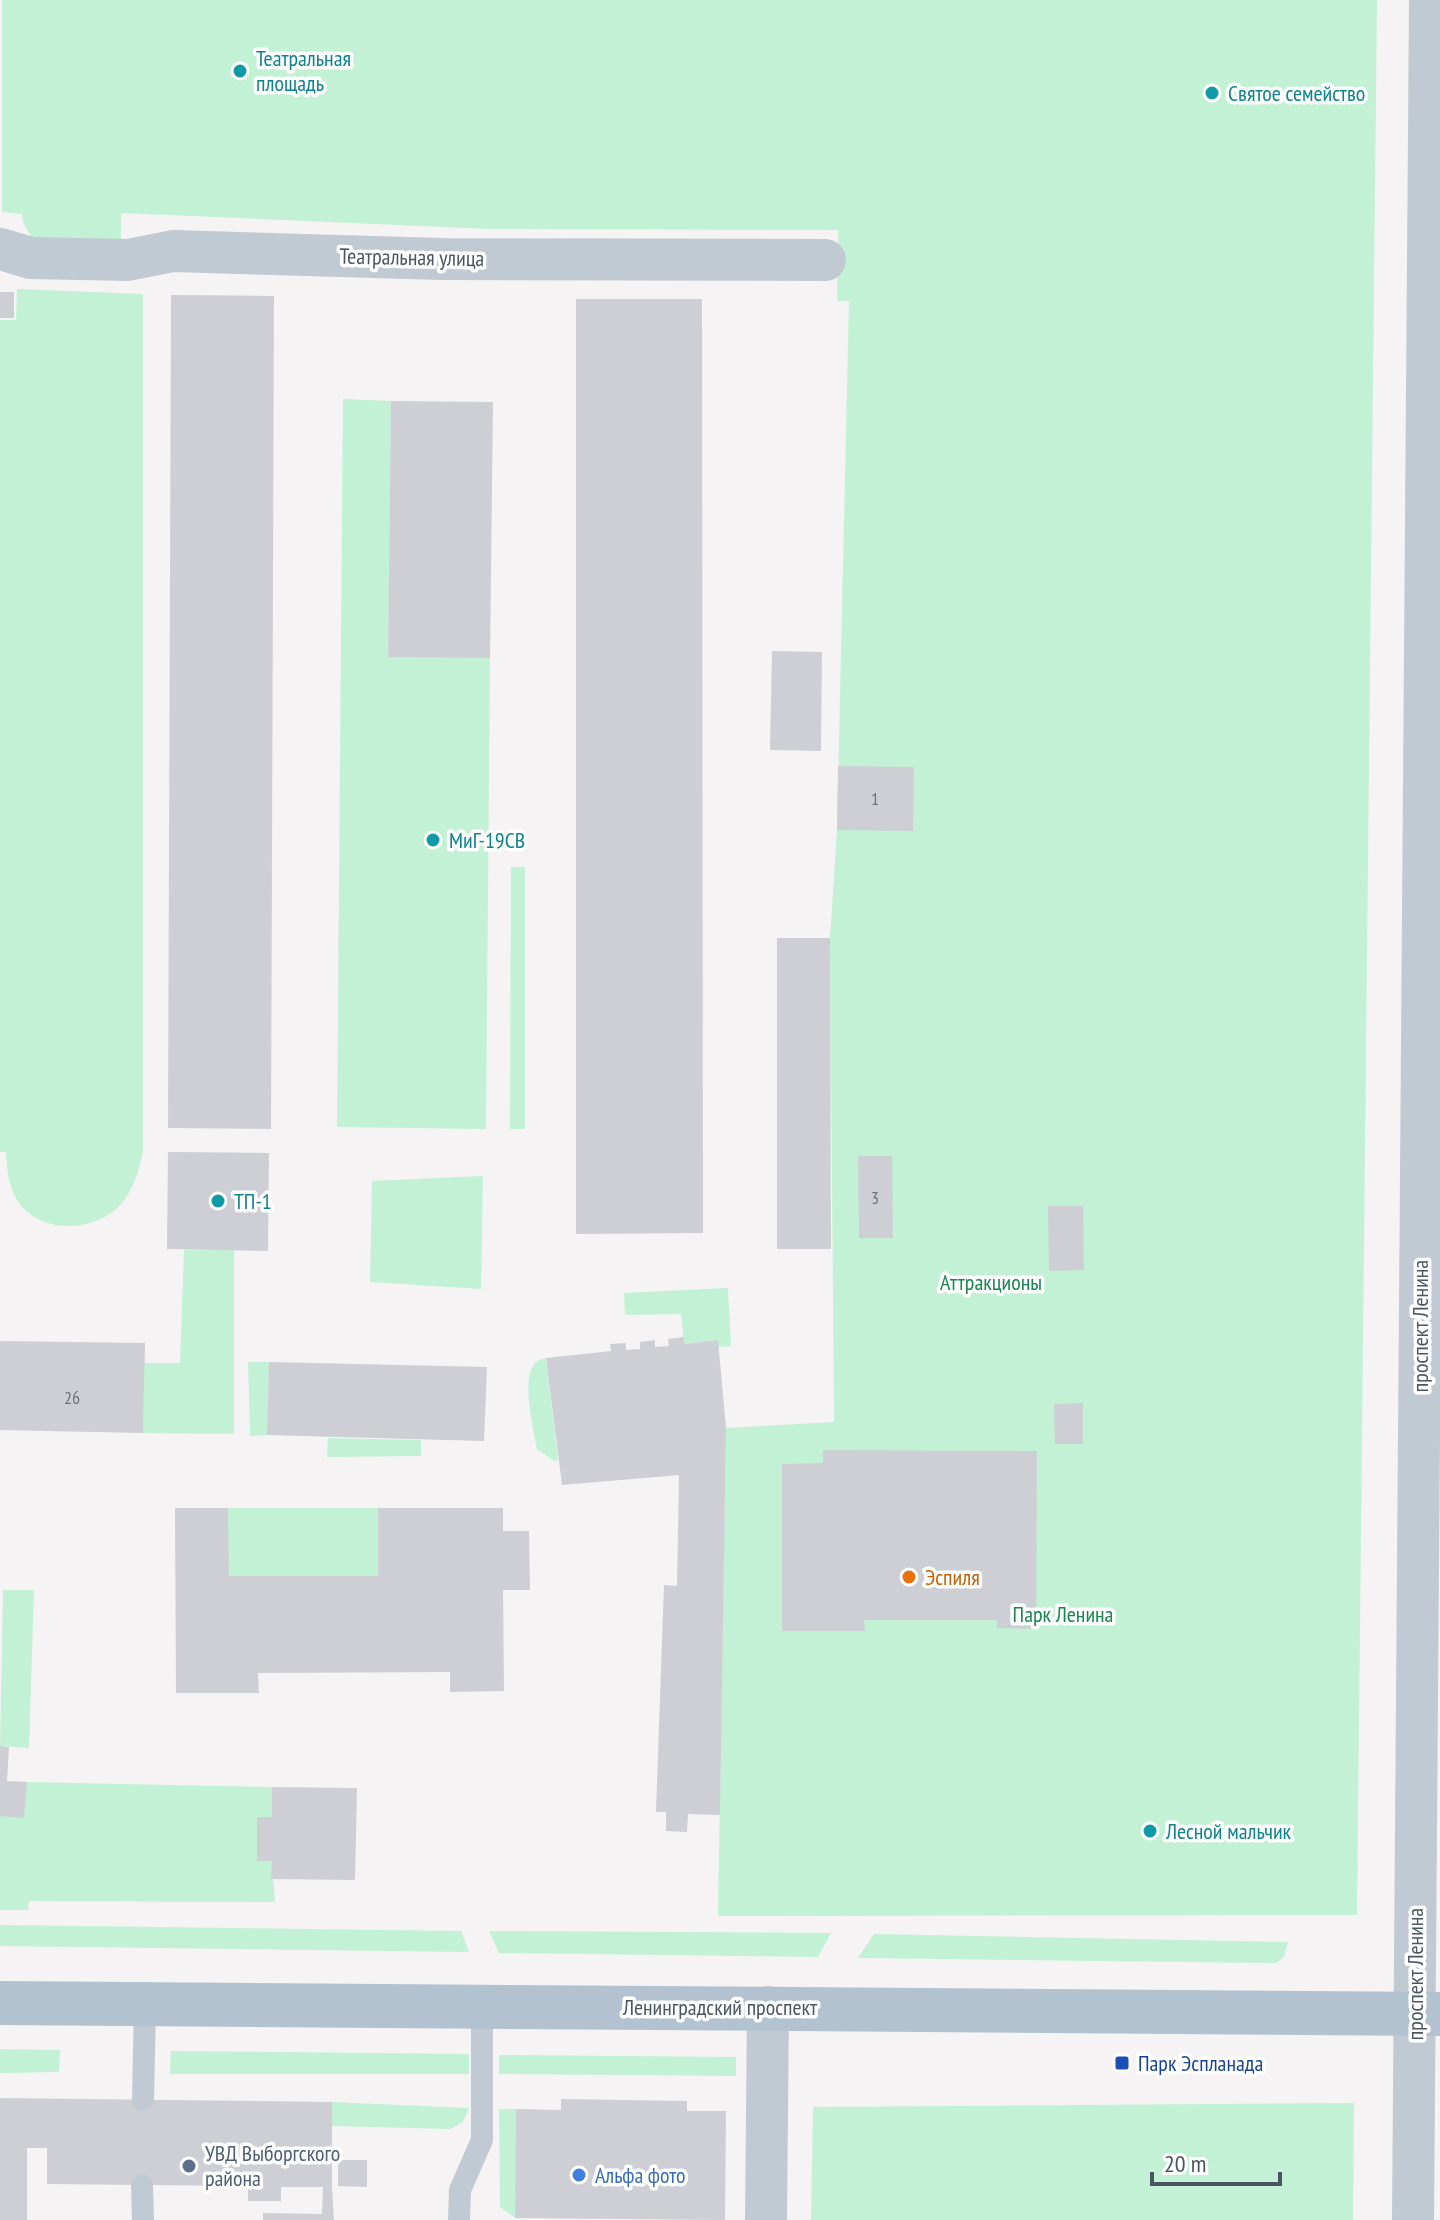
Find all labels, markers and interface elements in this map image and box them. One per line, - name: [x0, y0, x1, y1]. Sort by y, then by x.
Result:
- place label: Театральная площадь: [256, 44, 351, 97]
- marker: Театральная площадь: [231, 62, 249, 80]
- place label: Святое семейство: [1228, 79, 1365, 107]
- marker: Святое семейство: [1203, 84, 1221, 102]
- street label: Театральная улица: [339, 242, 485, 272]
- house number: 1: [871, 787, 879, 810]
- place label: МиГ-19СВ: [449, 826, 525, 854]
- marker: МиГ-19СВ: [424, 831, 442, 849]
- house number: 3: [871, 1186, 879, 1209]
- place label: ТП-1: [234, 1187, 272, 1215]
- marker: ТП-1: [209, 1192, 227, 1210]
- street label: проспект Ленина: [1406, 1260, 1434, 1392]
- park label: Аттракционы: [940, 1268, 1042, 1296]
- house number: 26: [64, 1386, 80, 1409]
- place label: Эспиля: [925, 1563, 980, 1591]
- marker: Эспиля: [900, 1568, 918, 1586]
- park label: Парк Ленина: [1013, 1600, 1113, 1628]
- place label: Лесной мальчик: [1165, 1817, 1292, 1845]
- marker: Лесной мальчик: [1141, 1822, 1159, 1840]
- street label: проспект Ленина: [1401, 1908, 1429, 2040]
- street label: Ленинградский проспект: [622, 1993, 818, 2021]
- place label: Парк Эспланада: [1138, 2049, 1263, 2077]
- marker: Парк Эспланада: [1113, 2054, 1131, 2072]
- scale bar: [1152, 2136, 1280, 2186]
- place label: УВД Выборгского района: [205, 2139, 340, 2192]
- text: 20 m: [1164, 2148, 1206, 2179]
- marker: УВД Выборгского района: [180, 2157, 198, 2175]
- place label: Альфа фото: [595, 2161, 686, 2189]
- marker: Альфа фото: [570, 2166, 588, 2184]

